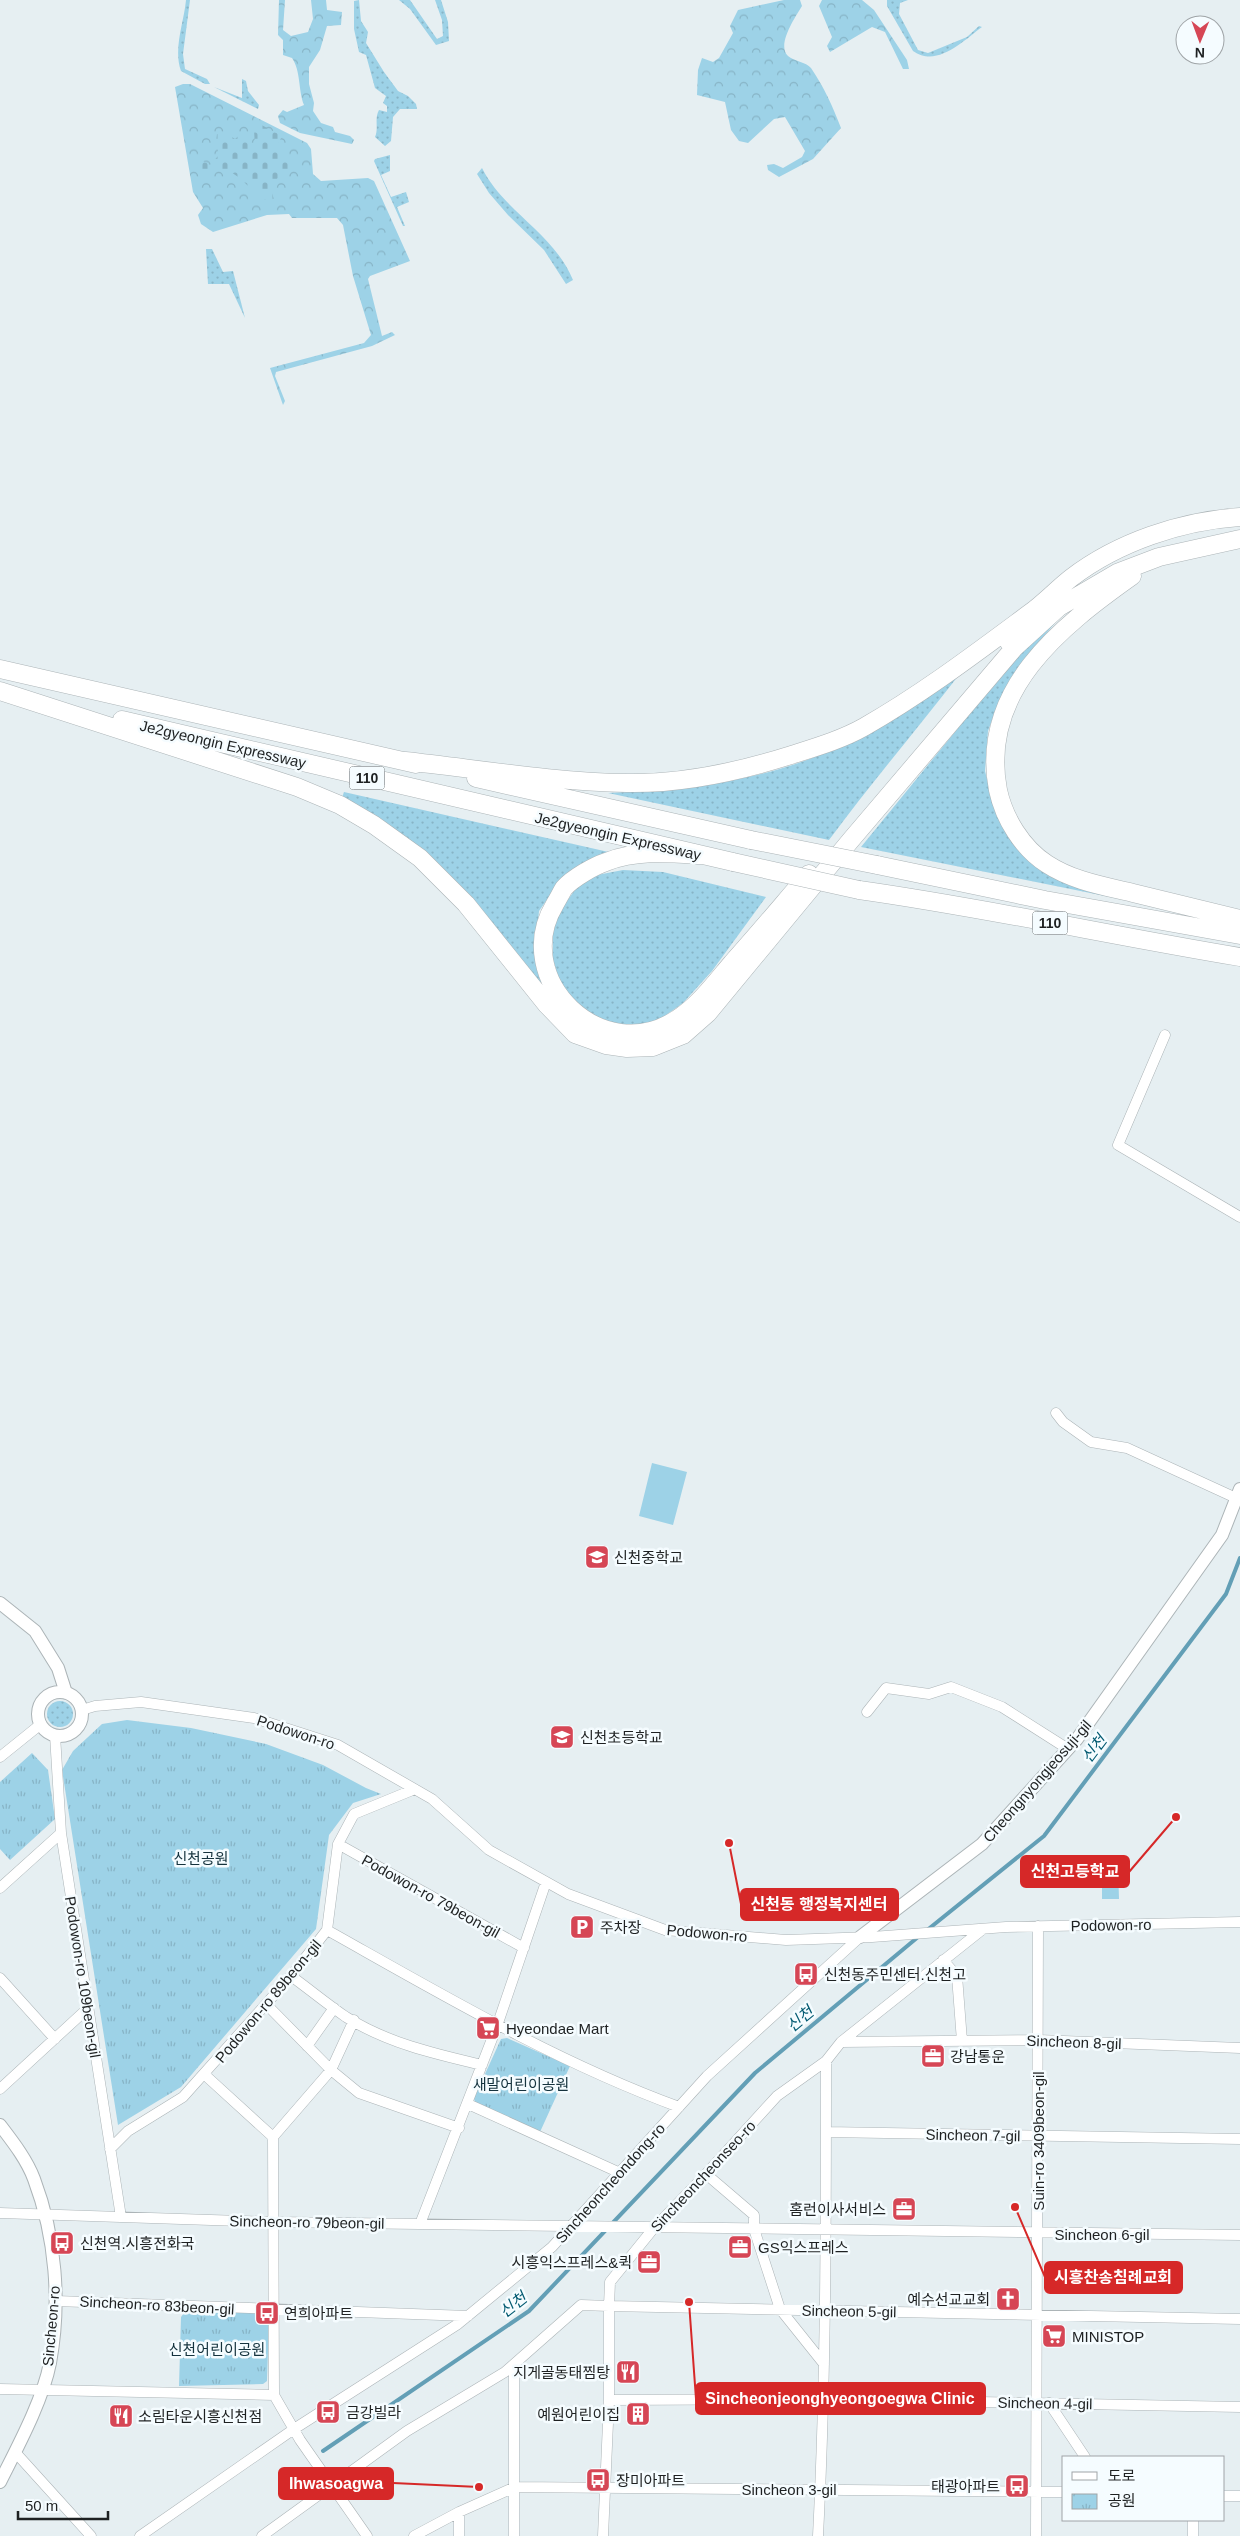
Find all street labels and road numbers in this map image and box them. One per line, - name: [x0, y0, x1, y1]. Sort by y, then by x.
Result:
- street label: Je2gyeongin Expressway: [138, 717, 308, 772]
- road number: 110: [350, 766, 384, 790]
- street label: Je2gyeongin Expressway: [533, 809, 703, 864]
- road number: 110: [1032, 911, 1068, 934]
- street label: Podowon-ro: [255, 1711, 337, 1753]
- street label: Cheongnyongjeosuji-gil: [979, 1717, 1095, 1845]
- street label: Podowon-ro 79beon-gil: [359, 1851, 503, 1941]
- street label: Podowon-ro 109beon-gil: [62, 1895, 104, 2059]
- street label: Podowon-ro: [1070, 1916, 1152, 1934]
- street label: Podowon-ro: [666, 1921, 748, 1945]
- street label: Podowon-ro 89beon-gil: [212, 1936, 324, 2066]
- street label: Sincheon 8-gil: [1026, 2032, 1122, 2052]
- street label: Suin-ro 3409beon-gil: [1030, 2071, 1047, 2211]
- street label: Sincheoncheonseo-ro: [647, 2117, 759, 2235]
- street label: Sincheoncheondong-ro: [552, 2120, 668, 2246]
- street label: Sincheon 7-gil: [925, 2126, 1021, 2144]
- street label: Sincheon-ro 79beon-gil: [229, 2212, 385, 2232]
- street label: Sincheon 6-gil: [1054, 2226, 1150, 2243]
- street label: Sincheon-ro: [39, 2285, 63, 2367]
- street label: Sincheon-ro 83beon-gil: [79, 2292, 235, 2318]
- street label: Sincheon 5-gil: [801, 2302, 897, 2320]
- street label: Sincheon 4-gil: [997, 2394, 1093, 2412]
- street label: Sincheon 3-gil: [741, 2481, 837, 2498]

